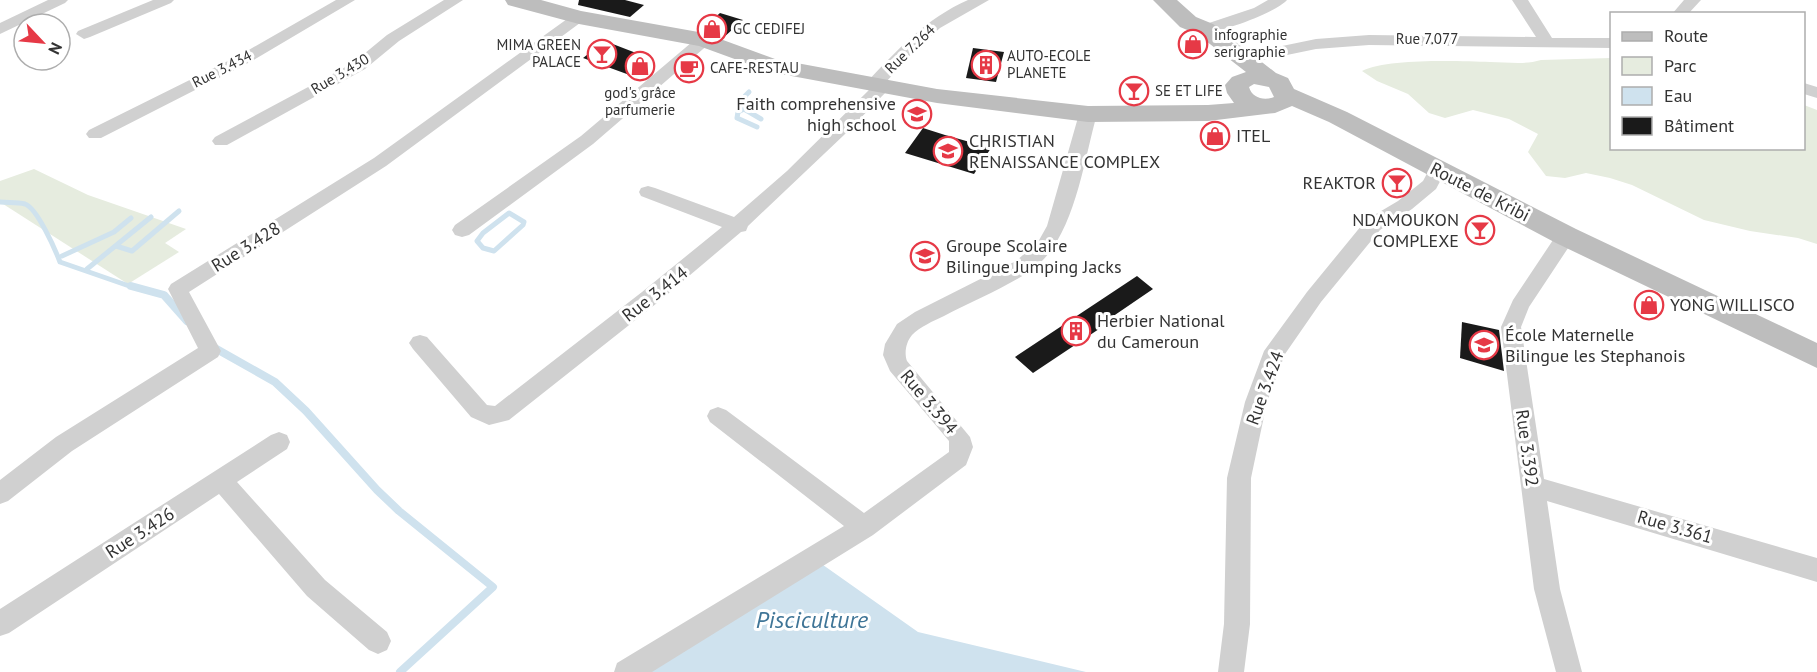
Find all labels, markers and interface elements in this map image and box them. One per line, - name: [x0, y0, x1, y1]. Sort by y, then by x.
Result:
- north arrow: [12, 12, 72, 72]
- legend: [1610, 12, 1805, 150]
- shop icon: GC CEDIFEJ: [696, 13, 728, 45]
- place label: GC CEDIFEJ: [733, 19, 805, 38]
- street label: Rue 7.264: [880, 20, 939, 77]
- text: Route: [1664, 24, 1708, 47]
- place label: infographie serigraphie: [1214, 25, 1287, 61]
- shop icon: infographie serigraphie: [1177, 28, 1209, 60]
- street label: Rue 7.077: [1396, 29, 1458, 48]
- place label: MIMA GREEN PALACE: [496, 35, 581, 71]
- bar icon: MIMA GREEN PALACE: [586, 38, 618, 70]
- text: N: [44, 39, 67, 58]
- street label: Rue 3.434: [189, 45, 255, 92]
- place label: AUTO-ECOLE PLANETE: [1007, 46, 1091, 82]
- street label: Rue 3.430: [307, 49, 372, 98]
- building icon: AUTO-ECOLE PLANETE: [970, 49, 1002, 81]
- shop icon: god's grâce parfumerie: [624, 50, 656, 82]
- cafe icon: CAFE-RESTAU: [673, 52, 705, 84]
- text: Parc: [1664, 54, 1697, 77]
- place label: CAFE-RESTAU: [710, 58, 799, 77]
- bar icon: SE ET LIFE: [1118, 75, 1150, 107]
- place label: SE ET LIFE: [1155, 81, 1223, 100]
- place label: god's grâce parfumerie: [604, 83, 676, 119]
- text: Eau: [1664, 84, 1692, 107]
- place label: Faith comprehensive high school: [736, 92, 897, 136]
- school or university icon: Faith comprehensive high school: [901, 98, 933, 130]
- text: Bâtiment: [1664, 114, 1734, 137]
- shop icon: ITEL: [1199, 120, 1231, 152]
- place label: ITEL: [1236, 124, 1270, 147]
- place label: CHRISTIAN RENAISSANCE COMPLEX: [969, 129, 1160, 173]
- school or university icon: CHRISTIAN RENAISSANCE COMPLEX: [932, 135, 964, 167]
- street label: Route de Kribi: [1427, 157, 1534, 226]
- bar icon: REAKTOR: [1381, 167, 1413, 199]
- place label: REAKTOR: [1303, 171, 1376, 194]
- place label: NDAMOUKON COMPLEXE: [1352, 208, 1459, 252]
- bar icon: NDAMOUKON COMPLEXE: [1464, 214, 1496, 246]
- street label: Rue 3.428: [207, 216, 285, 277]
- place label: Groupe Scolaire Bilingue Jumping Jacks: [946, 234, 1122, 278]
- school or university icon: Groupe Scolaire Bilingue Jumping Jacks: [909, 240, 941, 272]
- street label: Rue 3.414: [617, 261, 692, 326]
- shop icon: YONG WILLISCO: [1633, 289, 1665, 321]
- place label: YONG WILLISCO: [1670, 293, 1795, 316]
- place label: Herbier National du Cameroun: [1097, 309, 1225, 353]
- building icon: Herbier National du Cameroun: [1060, 315, 1092, 347]
- place label: École Maternelle Bilingue les Stephanois: [1505, 323, 1685, 367]
- school or university icon: École Maternelle Bilingue les Stephanois: [1468, 329, 1500, 361]
- street label: Rue 3.424: [1241, 347, 1289, 428]
- street label: Rue 3.394: [896, 365, 963, 439]
- street label: Rue 3.392: [1511, 408, 1544, 488]
- street label: Rue 3.426: [101, 502, 178, 563]
- street label: Rue 3.361: [1635, 505, 1715, 548]
- water label: Pisciculture: [756, 604, 868, 635]

